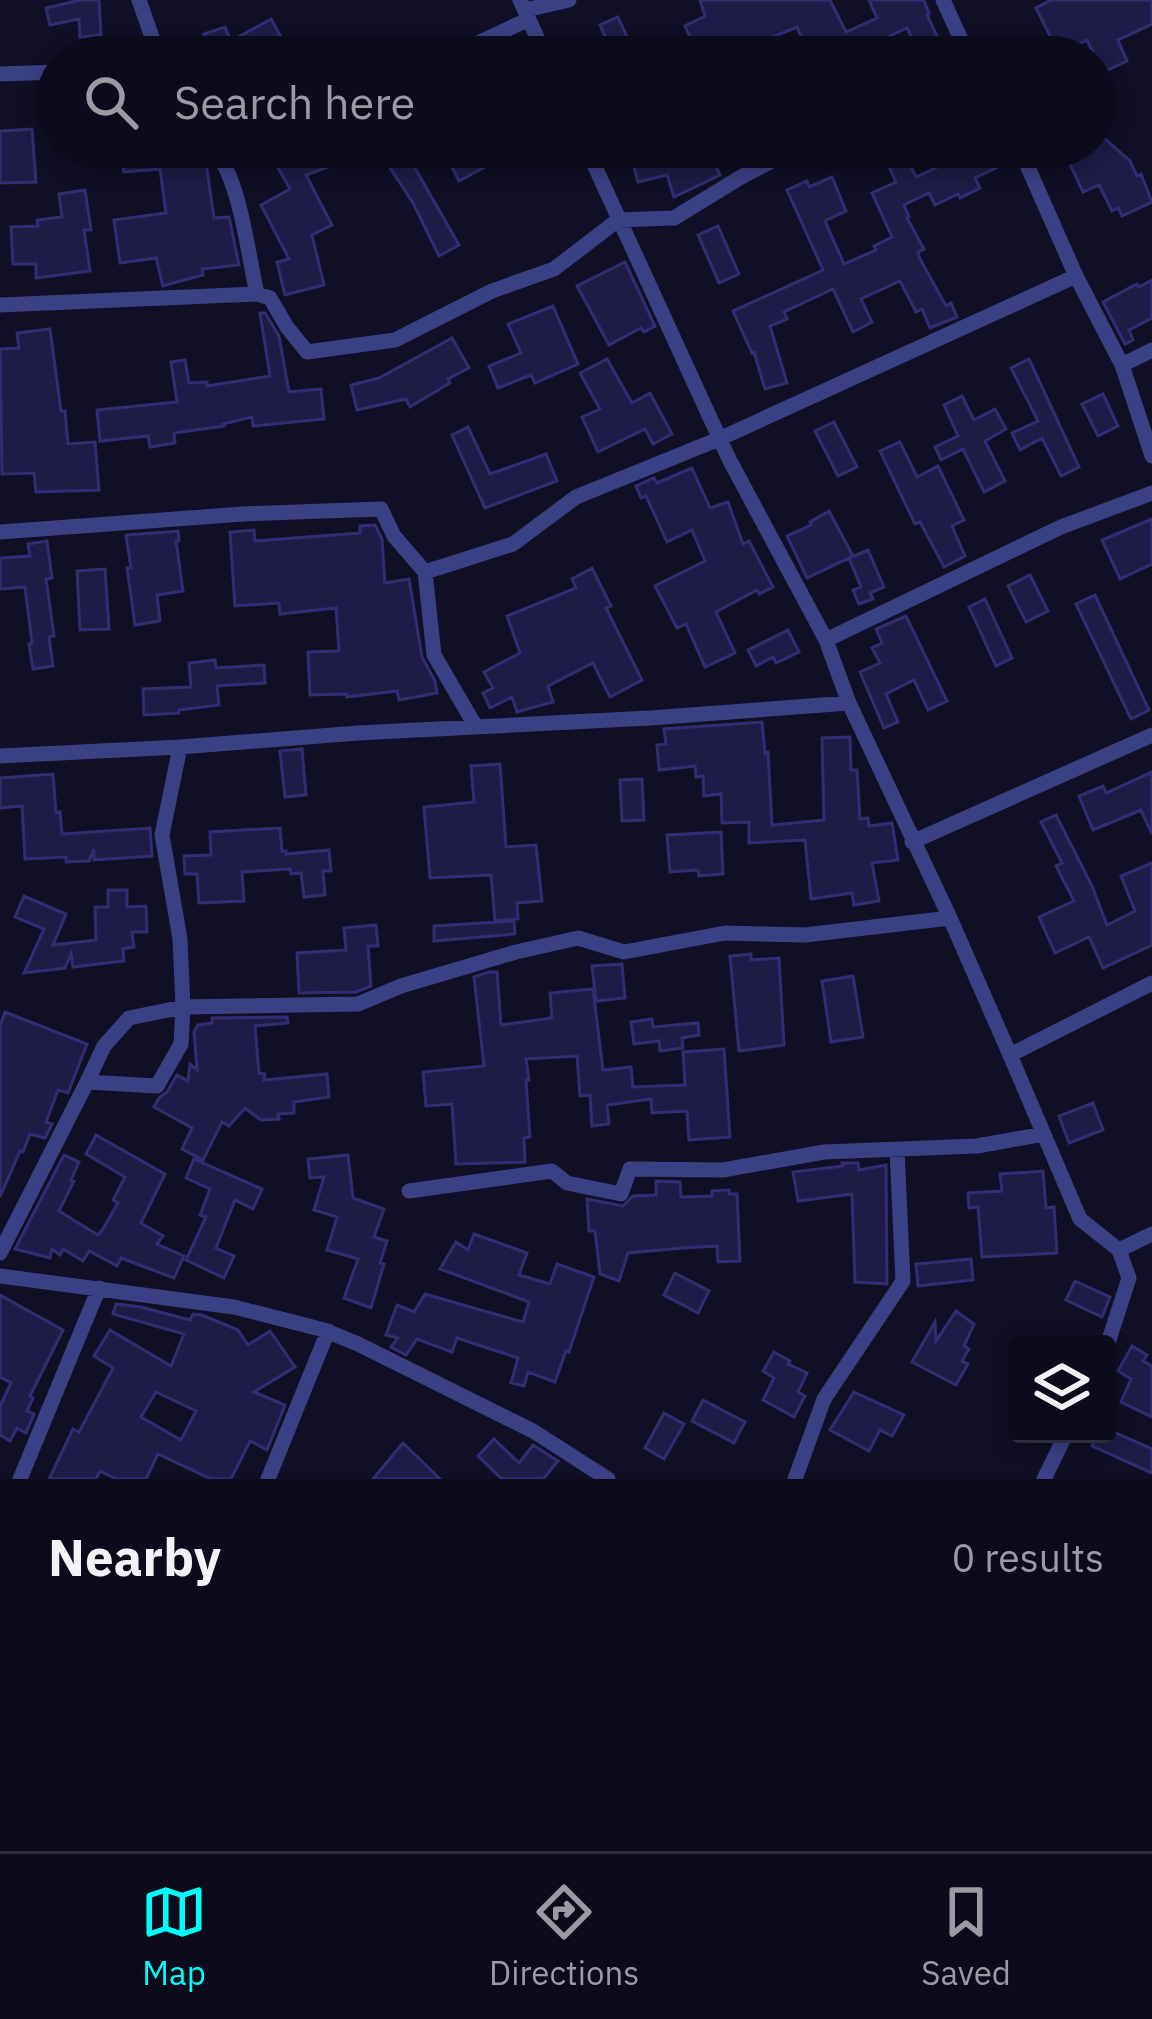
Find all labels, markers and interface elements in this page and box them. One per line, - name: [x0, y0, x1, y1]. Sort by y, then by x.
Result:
- search box: [36, 36, 1116, 168]
- icon: search: [78, 69, 144, 135]
- text: Search here: [174, 73, 415, 131]
- map controls: [1008, 1335, 1116, 1443]
- button: layers: [1008, 1335, 1116, 1443]
- text: Nearby: [48, 1524, 221, 1590]
- text: 0 results: [952, 1532, 1104, 1583]
- tab: Map: [141, 1879, 207, 1994]
- tab: Directions: [489, 1879, 639, 1994]
- tab: Saved: [921, 1879, 1011, 1994]

